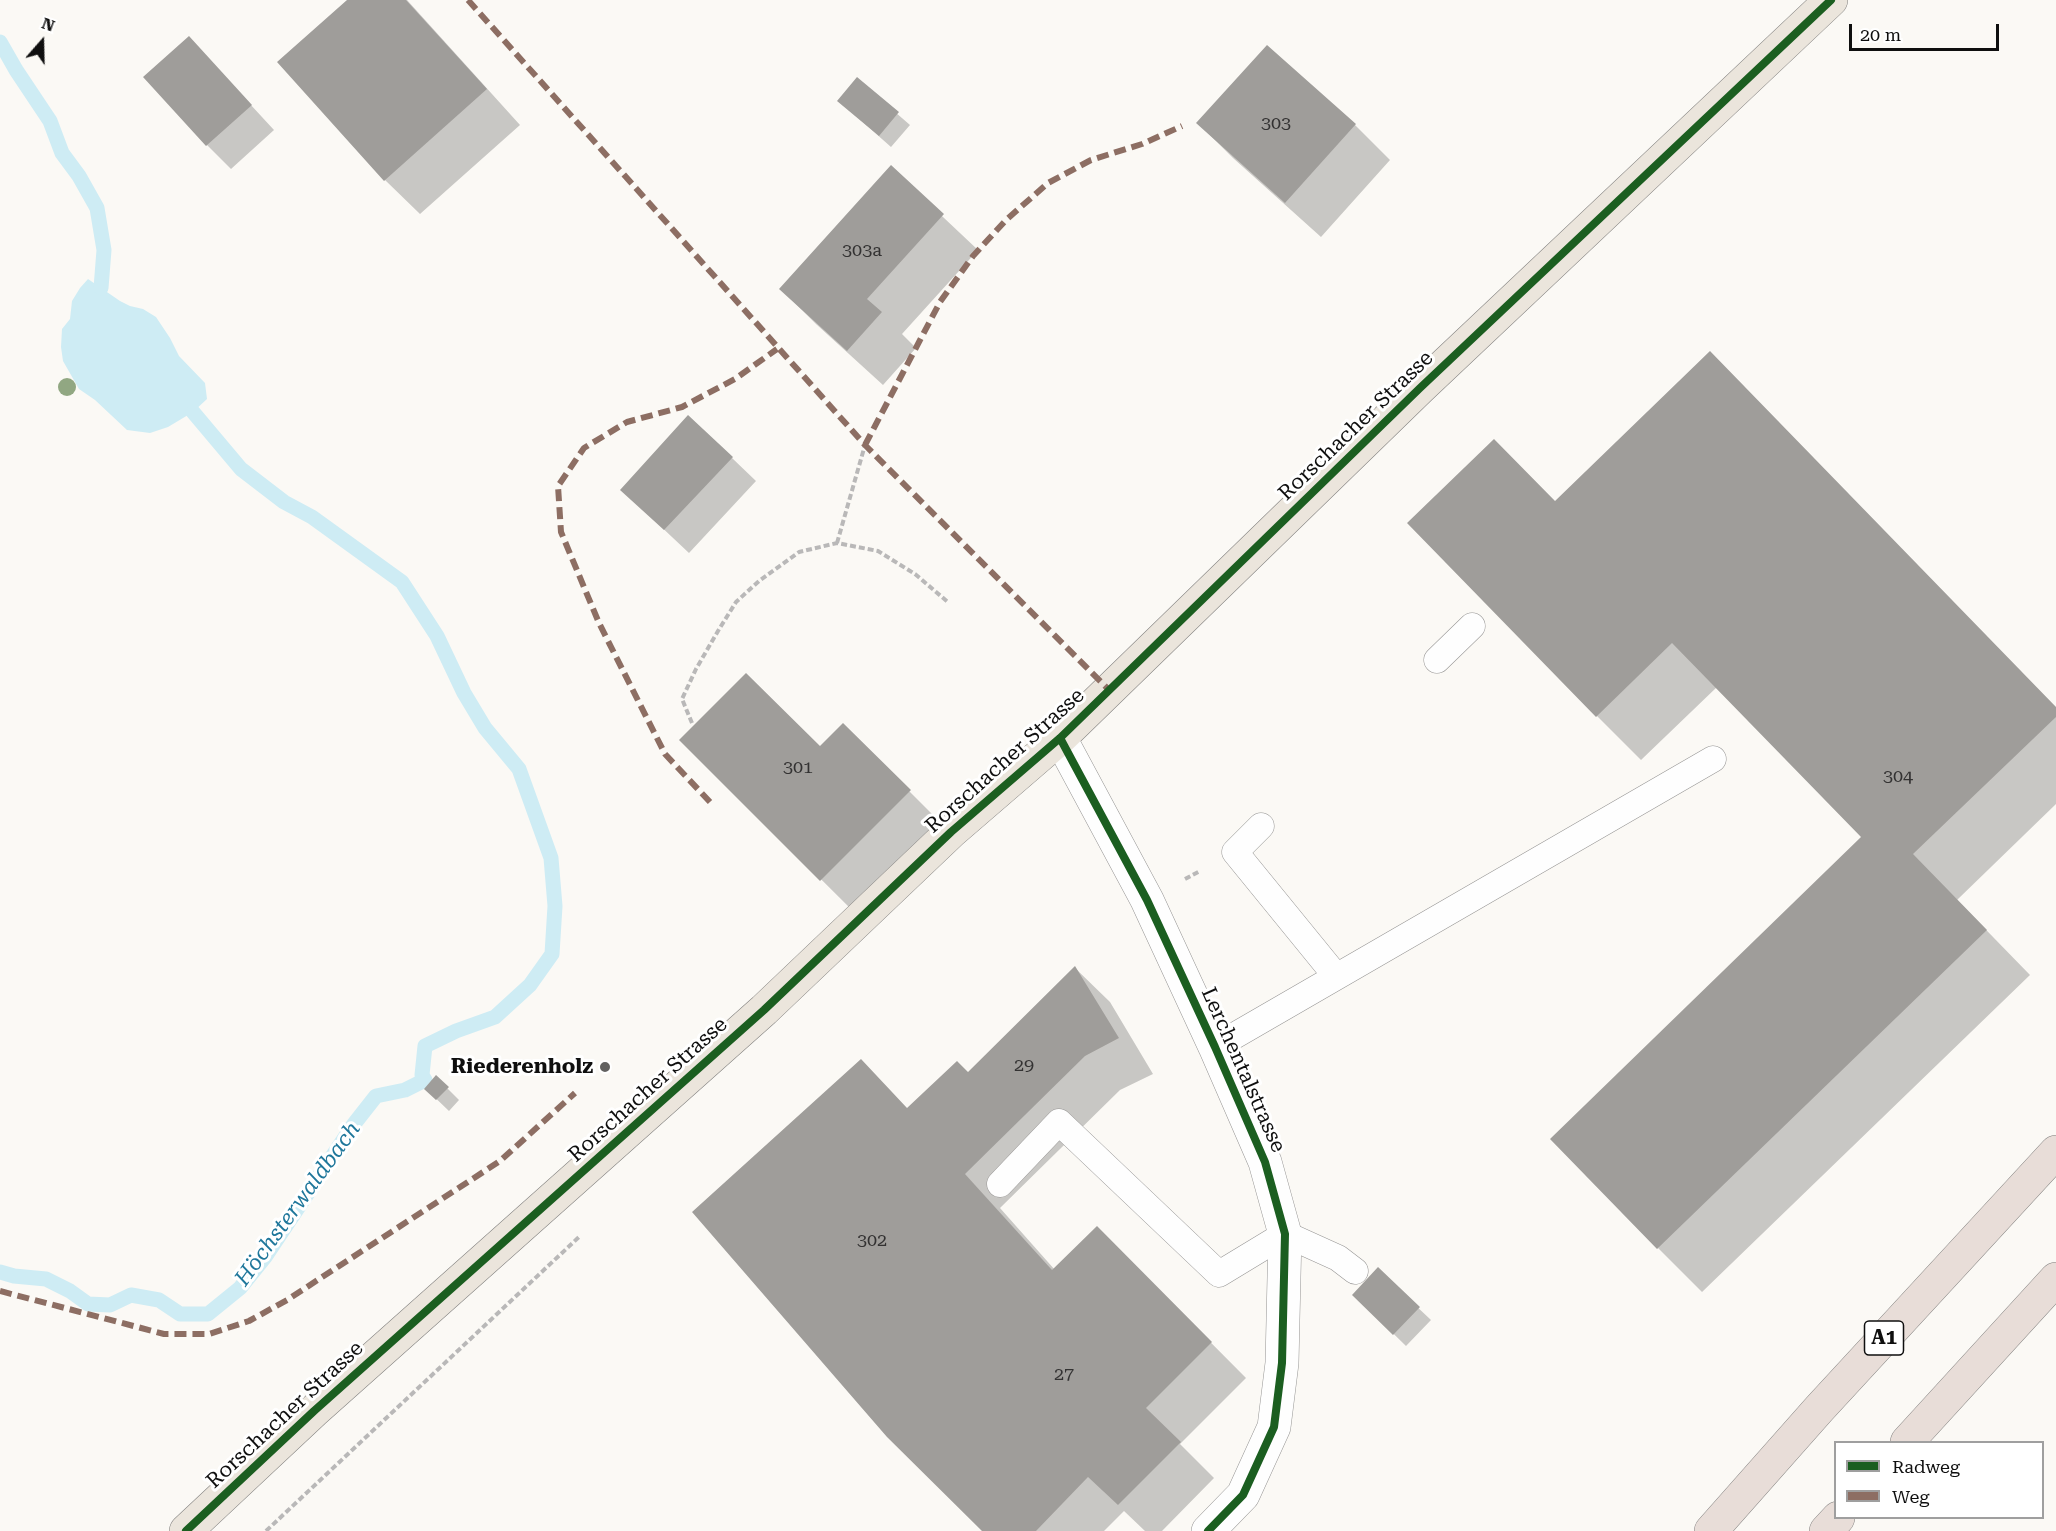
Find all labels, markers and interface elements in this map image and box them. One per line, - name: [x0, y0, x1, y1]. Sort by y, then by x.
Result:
- north arrow: [12, 12, 72, 72]
- scale bar: [1852, 12, 2002, 50]
- text: N: [39, 14, 57, 36]
- text: 20 m: [1860, 24, 1901, 45]
- house number: 303: [1261, 113, 1291, 135]
- house number: 303a: [842, 240, 882, 262]
- street label: Rorschacher Strasse: [1274, 346, 1438, 506]
- street label: Rorschacher Strasse: [920, 683, 1090, 839]
- house number: 301: [783, 757, 813, 779]
- house number: 304: [1883, 766, 1913, 788]
- street label: Lerchentalstrasse: [1195, 984, 1291, 1156]
- street label: Rorschacher Strasse: [563, 1012, 733, 1168]
- place label: Riederenholz: [451, 1054, 593, 1080]
- house number: 29: [1014, 1055, 1034, 1077]
- marker: Riederenholz: [598, 1060, 612, 1074]
- water label: Höchsterwaldbach: [230, 1117, 366, 1291]
- house number: 302: [857, 1230, 887, 1252]
- road number: A1: [1864, 1321, 1904, 1355]
- street label: Rorschacher Strasse: [202, 1336, 368, 1494]
- house number: 27: [1054, 1364, 1074, 1386]
- legend: [1834, 1441, 2044, 1519]
- text: Radweg: [1892, 1456, 1960, 1477]
- text: Weg: [1892, 1486, 1930, 1507]

